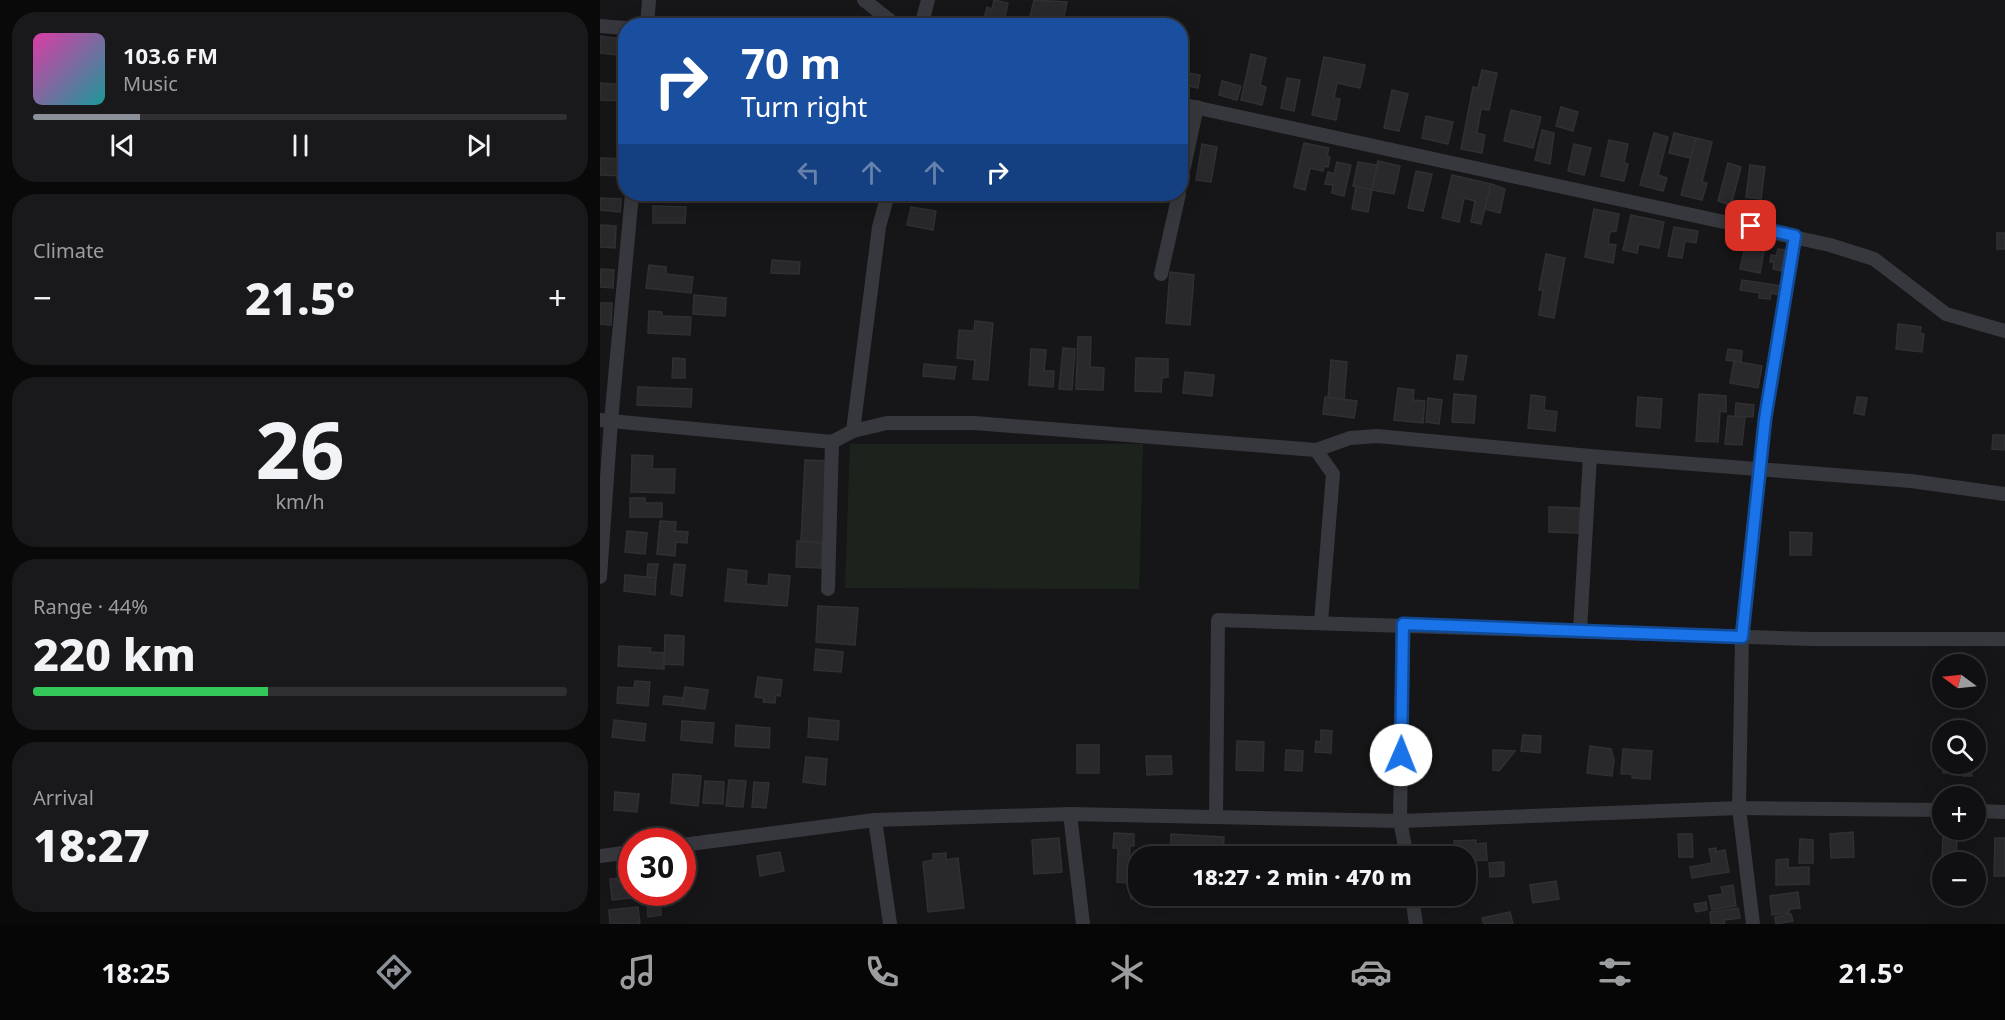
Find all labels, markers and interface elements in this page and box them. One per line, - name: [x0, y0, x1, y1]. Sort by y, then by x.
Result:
- text: 70 m: [741, 34, 841, 91]
- text: 103.6 FM: [123, 40, 218, 70]
- icon: right: [642, 42, 720, 120]
- text: Music: [123, 70, 178, 97]
- text: Turn right: [741, 88, 867, 125]
- icon: previous: [106, 129, 139, 162]
- icon: pause: [284, 129, 317, 162]
- icon: next: [462, 129, 495, 162]
- icon: left: [792, 156, 825, 189]
- icon: ahead: [855, 156, 888, 189]
- icon: ahead: [918, 156, 951, 189]
- icon: right: [981, 156, 1014, 189]
- pin: [1725, 200, 1776, 251]
- icon: arrive: [1734, 209, 1767, 242]
- text: Climate: [33, 237, 104, 264]
- text: 21.5°: [245, 267, 355, 328]
- text: −: [33, 275, 52, 320]
- text: +: [548, 275, 567, 320]
- text: 26: [255, 396, 345, 502]
- text: km/h: [275, 488, 325, 515]
- text: Range · 44%: [33, 593, 148, 620]
- text: 220 km: [33, 623, 196, 684]
- north arrow: [1932, 654, 1986, 708]
- map controls: [1932, 654, 1986, 906]
- button: search: [1932, 720, 1986, 774]
- position arrow: [1369, 723, 1433, 787]
- text: Arrival: [33, 784, 94, 811]
- button: +: [1932, 786, 1986, 840]
- text: 18:27: [33, 814, 150, 875]
- speed limit sign: 30: [618, 828, 696, 906]
- button: −: [1932, 852, 1986, 906]
- text: 18:27 · 2 min · 470 m: [1192, 861, 1412, 891]
- icon: directions: [373, 951, 415, 993]
- icon: music: [617, 951, 659, 993]
- icon: phone: [861, 951, 903, 993]
- icon: climate: [1106, 951, 1148, 993]
- icon: car: [1350, 951, 1392, 993]
- icon: filters: [1594, 951, 1636, 993]
- text: 18:25: [101, 954, 171, 991]
- text: 21.5°: [1838, 954, 1904, 991]

